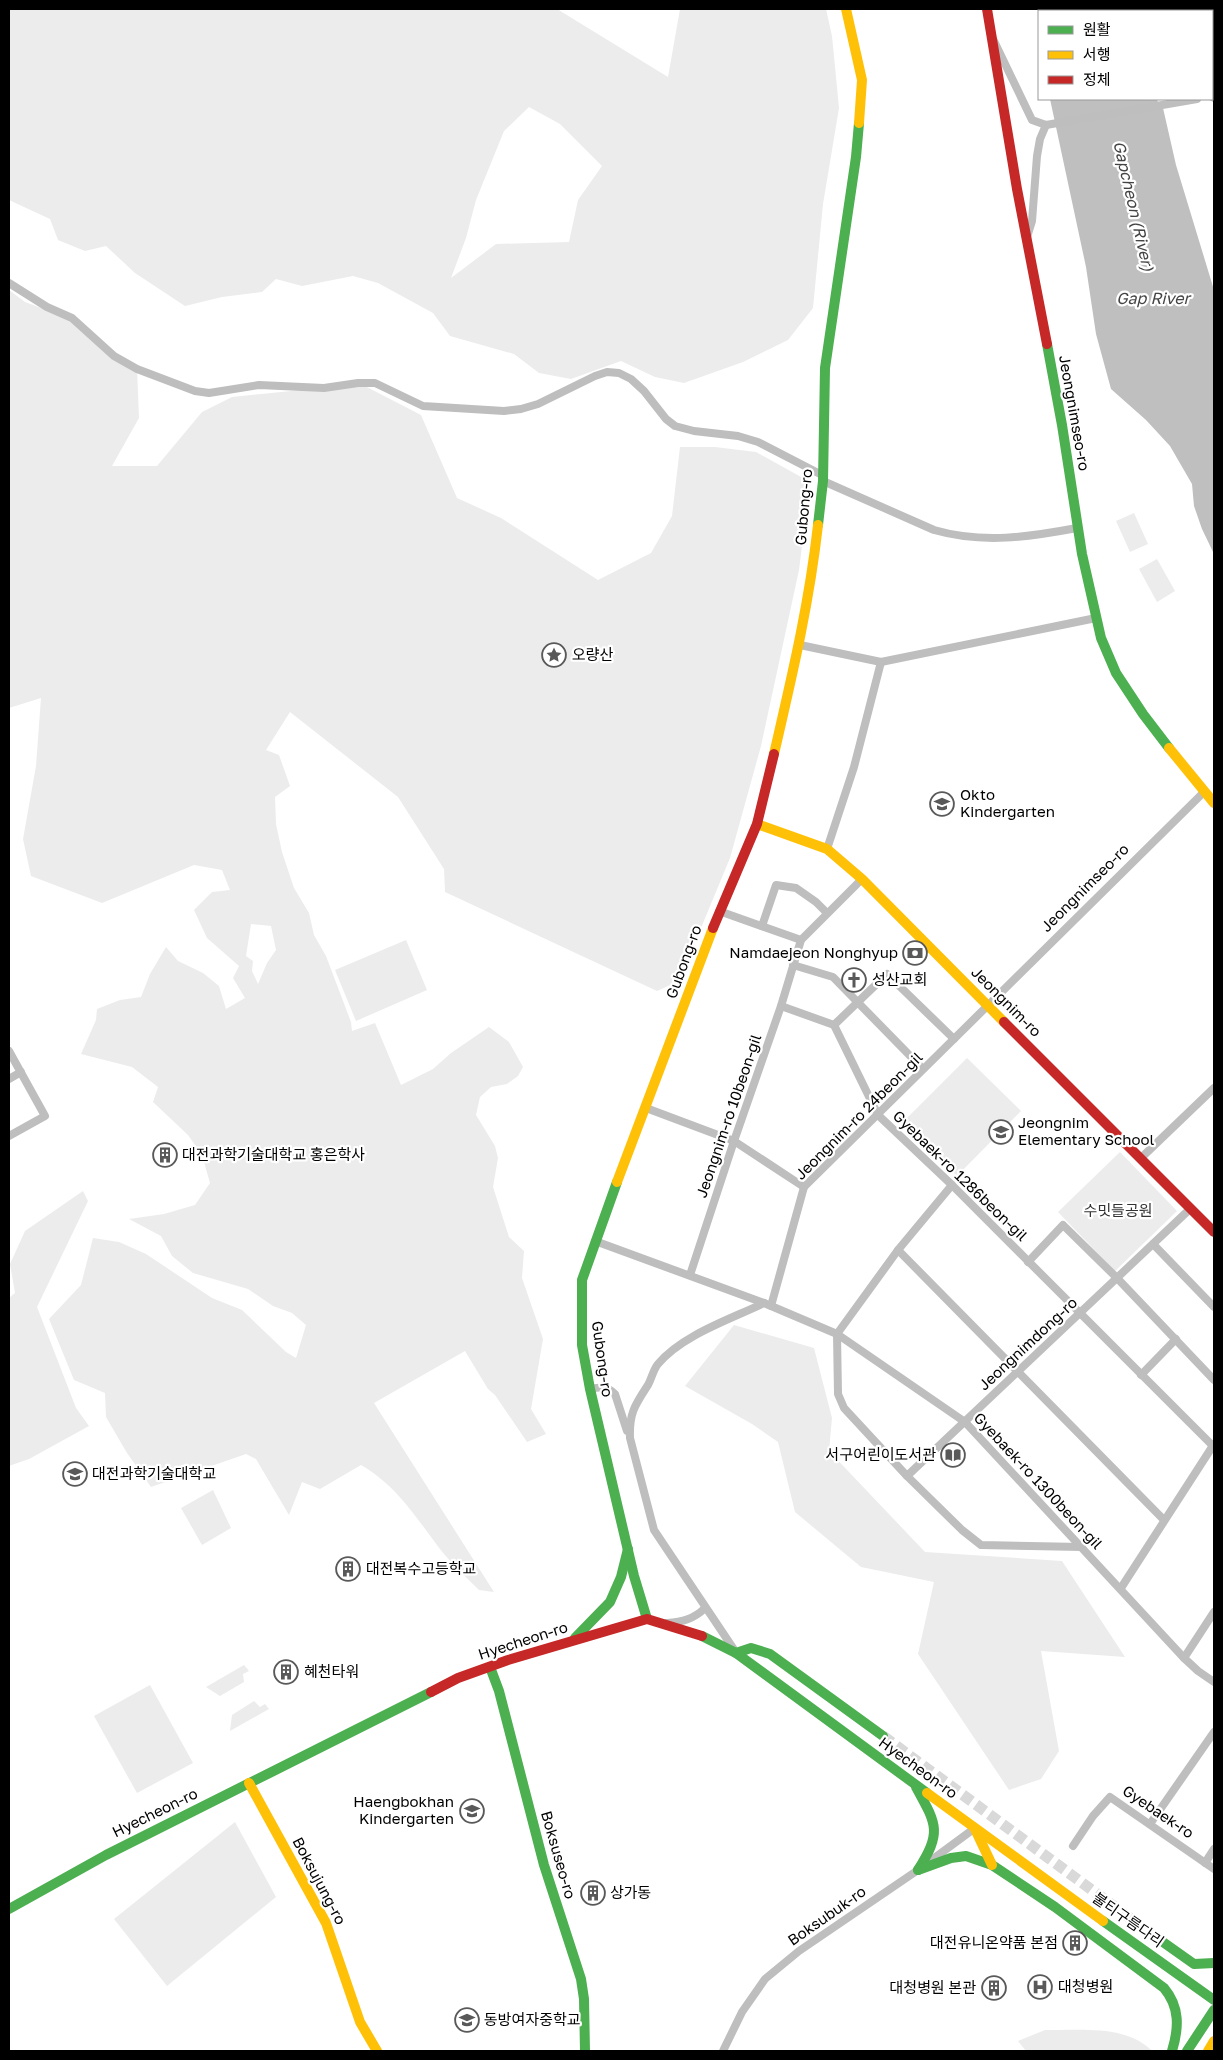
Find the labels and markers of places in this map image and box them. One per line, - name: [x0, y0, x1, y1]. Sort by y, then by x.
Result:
- place icon: 오량산: [541, 642, 567, 668]
- place label: 오량산: [572, 645, 614, 663]
- place label: Okto Kindergarten: [960, 785, 1055, 820]
- school or university icon: Okto Kindergarten: [929, 791, 955, 817]
- bank icon: Namdaejeon Nonghyup: [902, 940, 928, 966]
- place label: Namdaejeon Nonghyup: [729, 943, 898, 961]
- church icon: 성산교회: [841, 967, 867, 993]
- place label: 성산교회: [872, 970, 927, 988]
- place label: Jeongnim Elementary School: [1018, 1113, 1154, 1148]
- school or university icon: Jeongnim Elementary School: [988, 1119, 1014, 1145]
- building icon: 대전과학기술대학교 홍은학사: [152, 1142, 178, 1168]
- place label: 대전과학기술대학교 홍은학사: [182, 1145, 365, 1163]
- library icon: 서구어린이도서관: [940, 1442, 966, 1468]
- place label: 서구어린이도서관: [826, 1445, 936, 1463]
- school or university icon: 대전과학기술대학교: [62, 1461, 88, 1487]
- place label: 대전과학기술대학교: [92, 1464, 216, 1482]
- building icon: 대전복수고등학교: [335, 1556, 361, 1582]
- place label: 대전복수고등학교: [366, 1559, 476, 1577]
- building icon: 혜천타워: [273, 1659, 299, 1685]
- place label: 혜천타워: [304, 1662, 359, 1680]
- place label: Haengbokhan Kindergarten: [353, 1792, 454, 1827]
- school or university icon: Haengbokhan Kindergarten: [459, 1798, 485, 1824]
- building icon: 상가동: [580, 1880, 606, 1906]
- place label: 상가동: [610, 1883, 651, 1901]
- building icon: 대전유니온약품 본점: [1062, 1930, 1088, 1956]
- place label: 대전유니온약품 본점: [930, 1933, 1058, 1951]
- hospital icon: 대청병원: [1027, 1974, 1053, 2000]
- building icon: 대청병원 본관: [981, 1975, 1007, 2001]
- place label: 대청병원: [1058, 1977, 1113, 1995]
- place label: 대청병원 본관: [889, 1978, 976, 1996]
- school or university icon: 동방여자중학교: [454, 2007, 480, 2033]
- place label: 동방여자중학교: [484, 2010, 581, 2028]

